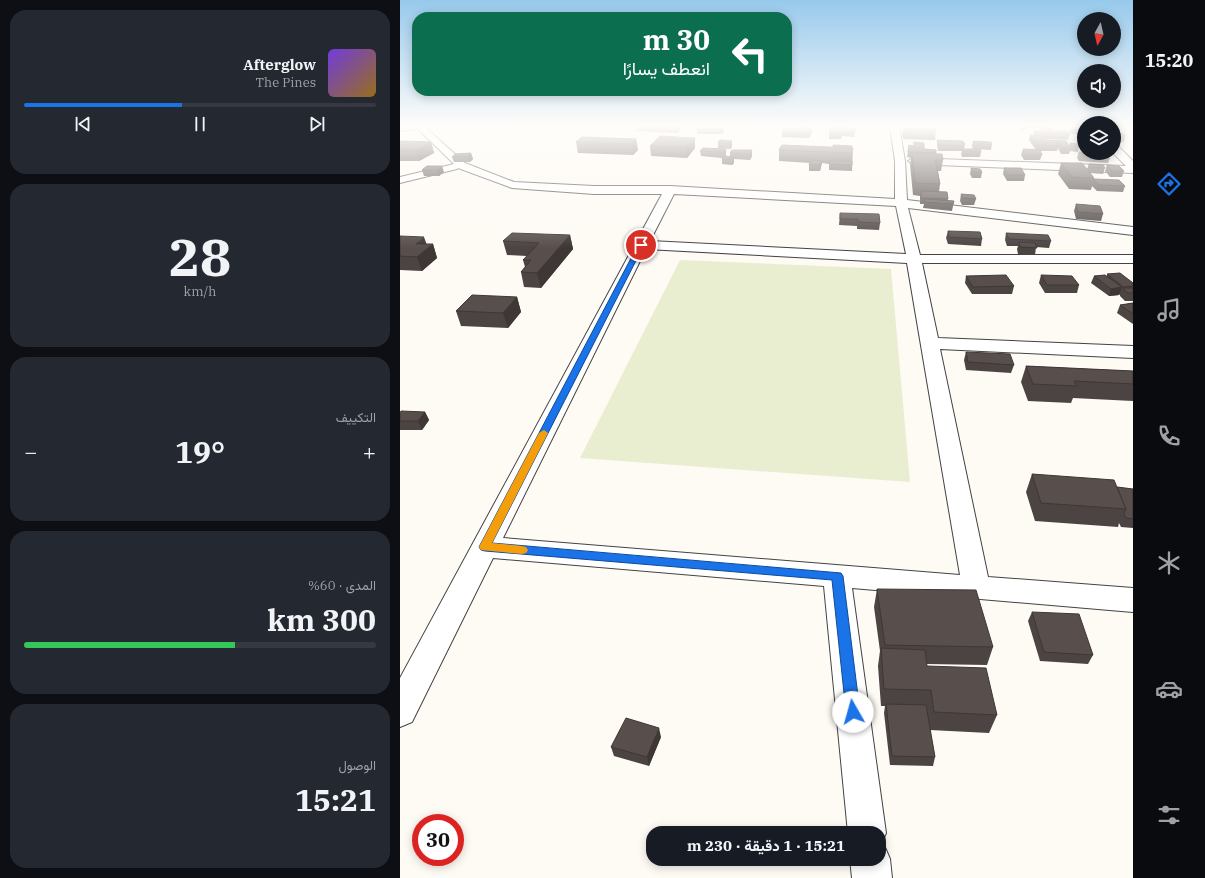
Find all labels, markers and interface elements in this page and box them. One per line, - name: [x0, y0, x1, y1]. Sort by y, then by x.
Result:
- north arrow: [1077, 12, 1121, 56]
- map controls: [1077, 12, 1121, 160]
- text: 30 m: [643, 21, 710, 58]
- icon: left: [724, 28, 776, 80]
- text: 15:20: [1145, 49, 1193, 72]
- text: Afterglow: [243, 55, 316, 74]
- text: انعطف يسارًا: [623, 57, 710, 80]
- button: sound: [1077, 64, 1121, 108]
- text: The Pines: [256, 74, 316, 91]
- icon: previous: [72, 113, 94, 135]
- icon: pause: [189, 113, 211, 135]
- icon: next: [306, 113, 328, 135]
- button: layers: [1077, 116, 1121, 160]
- icon: directions: [1155, 170, 1183, 198]
- text: 28: [169, 223, 231, 290]
- pin: [624, 228, 658, 262]
- icon: arrive: [630, 234, 652, 256]
- text: km/h: [184, 283, 216, 300]
- icon: music: [1155, 296, 1183, 324]
- text: التكييف: [336, 409, 376, 426]
- icon: phone: [1155, 422, 1183, 450]
- text: 19°: [175, 432, 225, 471]
- text: −: [24, 437, 37, 466]
- text: +: [363, 437, 376, 466]
- icon: climate: [1155, 549, 1183, 577]
- text: المدى · 60%: [308, 577, 376, 594]
- text: 300 km: [267, 600, 376, 639]
- icon: car: [1155, 675, 1183, 703]
- position arrow: [832, 691, 874, 733]
- text: الوصول: [338, 757, 376, 774]
- text: 15:21: [295, 780, 376, 819]
- icon: filters: [1155, 801, 1183, 829]
- speed limit sign: 30: [412, 814, 464, 866]
- text: 15:21 · 1 دقيقة · 230 m: [687, 836, 845, 855]

